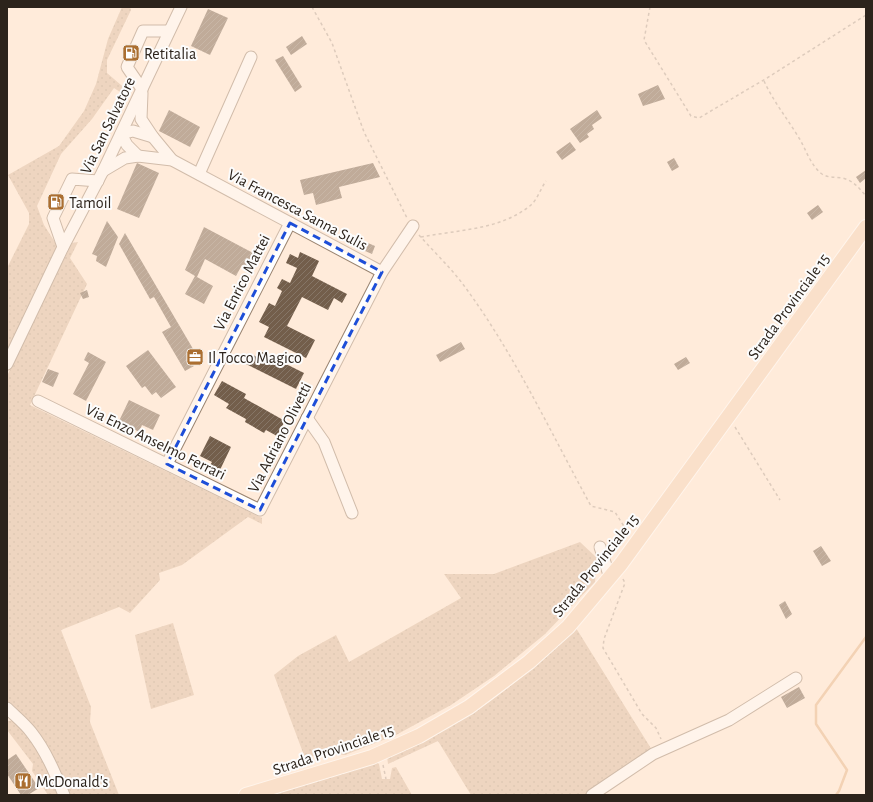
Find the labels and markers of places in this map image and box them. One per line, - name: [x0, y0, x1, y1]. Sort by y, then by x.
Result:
- fuel station icon: Retitalia: [121, 43, 141, 63]
- place label: Retitalia: [144, 46, 196, 62]
- fuel station icon: Tamoil: [46, 192, 66, 212]
- place label: Tamoil: [69, 195, 112, 211]
- office icon: Il Tocco Magico: [185, 347, 205, 367]
- place label: Il Tocco Magico: [208, 350, 302, 366]
- restaurant icon: McDonald's: [13, 771, 33, 791]
- place label: McDonald's: [36, 774, 109, 790]

